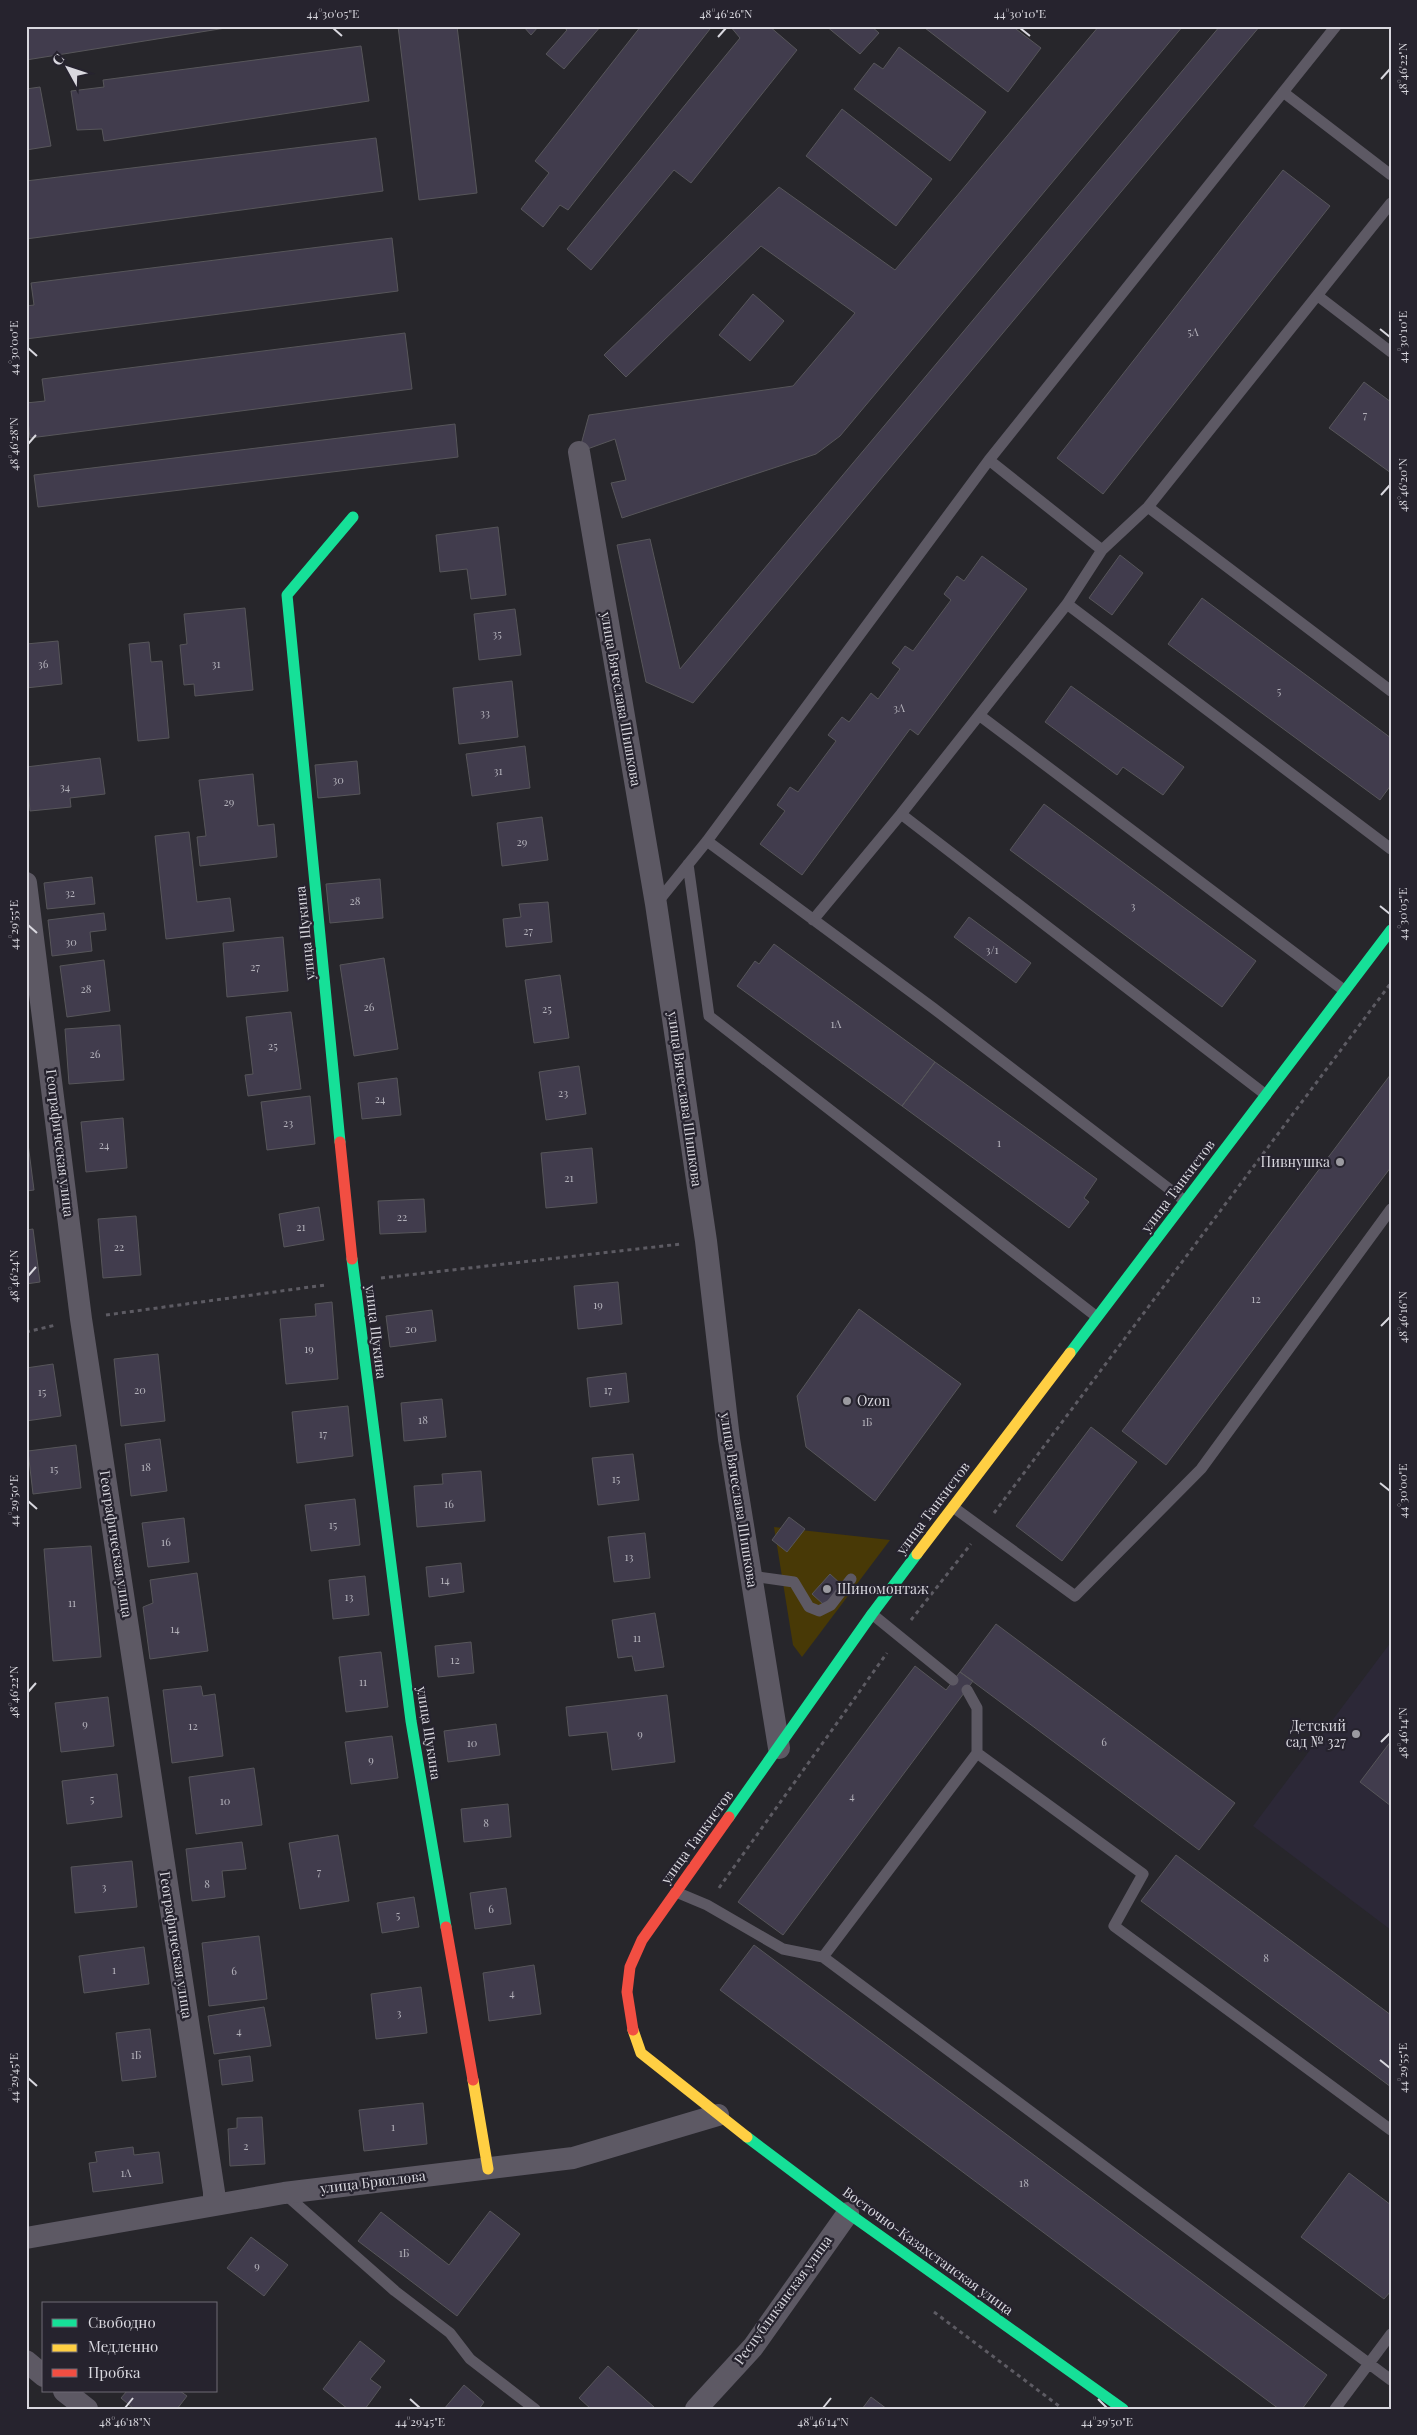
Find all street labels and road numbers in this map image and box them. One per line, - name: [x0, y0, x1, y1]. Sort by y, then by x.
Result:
- street label: улица Вячеслава Шишкова: [597, 609, 646, 788]
- street label: улица Щукина: [290, 885, 319, 982]
- street label: улица Вячеслава Шишкова: [664, 1009, 707, 1188]
- street label: Географическая улица: [42, 1068, 79, 1218]
- street label: улица Танкистов: [1136, 1135, 1219, 1237]
- street label: улица Щукина: [361, 1283, 392, 1380]
- street label: улица Вячеслава Шишкова: [716, 1410, 763, 1589]
- street label: улица Танкистов: [891, 1457, 974, 1559]
- street label: Географическая улица: [95, 1469, 138, 1619]
- street label: улица Щукина: [413, 1684, 446, 1781]
- street label: улица Танкистов: [655, 1786, 737, 1888]
- street label: Географическая улица: [155, 1870, 198, 2020]
- street label: улица Брюллова: [318, 2166, 427, 2198]
- street label: Восточно-Казахстанская улица: [839, 2182, 1018, 2319]
- street label: Республиканская улица: [729, 2231, 836, 2368]

